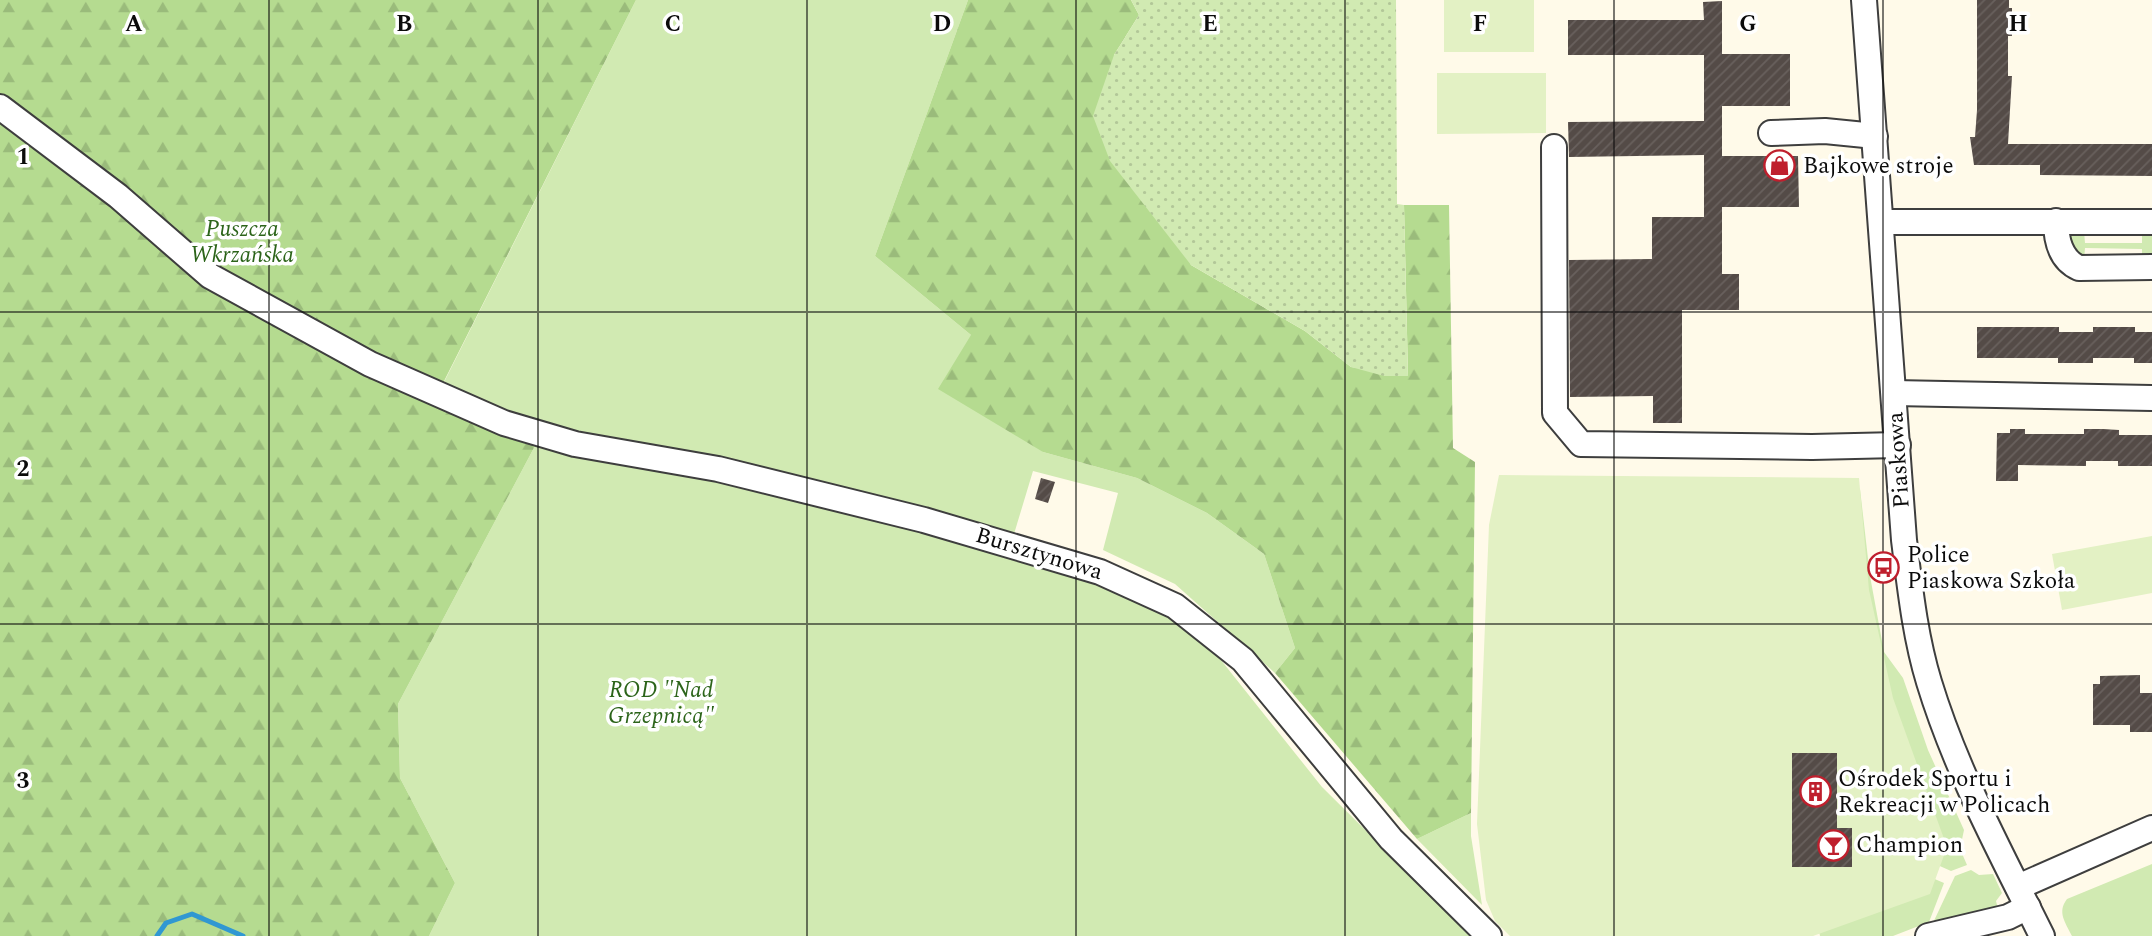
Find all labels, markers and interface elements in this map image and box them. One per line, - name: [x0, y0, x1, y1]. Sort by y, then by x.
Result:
- text: A: [125, 7, 143, 42]
- text: B: [396, 7, 412, 42]
- text: C: [665, 7, 681, 42]
- text: D: [933, 7, 951, 42]
- text: E: [1202, 7, 1218, 42]
- text: F: [1473, 7, 1487, 42]
- text: G: [1739, 7, 1757, 42]
- text: H: [2008, 7, 2028, 42]
- text: 1: [17, 140, 29, 175]
- shop icon: Bajkowe stroje: [1763, 149, 1797, 183]
- place label: Bajkowe stroje: [1803, 149, 1954, 184]
- park label: Puszcza Wkrzańska: [190, 212, 294, 273]
- street label: Piaskowa: [1878, 411, 1920, 509]
- text: 2: [17, 452, 30, 487]
- street label: Bursztynowa: [971, 518, 1107, 590]
- place label: Police Piaskowa Szkoła: [1907, 538, 2075, 599]
- bus stop icon: Police Piaskowa Szkoła: [1867, 551, 1901, 585]
- park label: ROD "Nad Grzepnicą": [608, 673, 715, 734]
- place label: Ośrodek Sportu i Rekreacji w Policach: [1838, 762, 2050, 823]
- text: 3: [17, 764, 30, 799]
- building icon: Ośrodek Sportu i Rekreacji w Policach: [1798, 775, 1832, 809]
- bar icon: Champion: [1816, 828, 1850, 862]
- place label: Champion: [1856, 828, 1963, 863]

